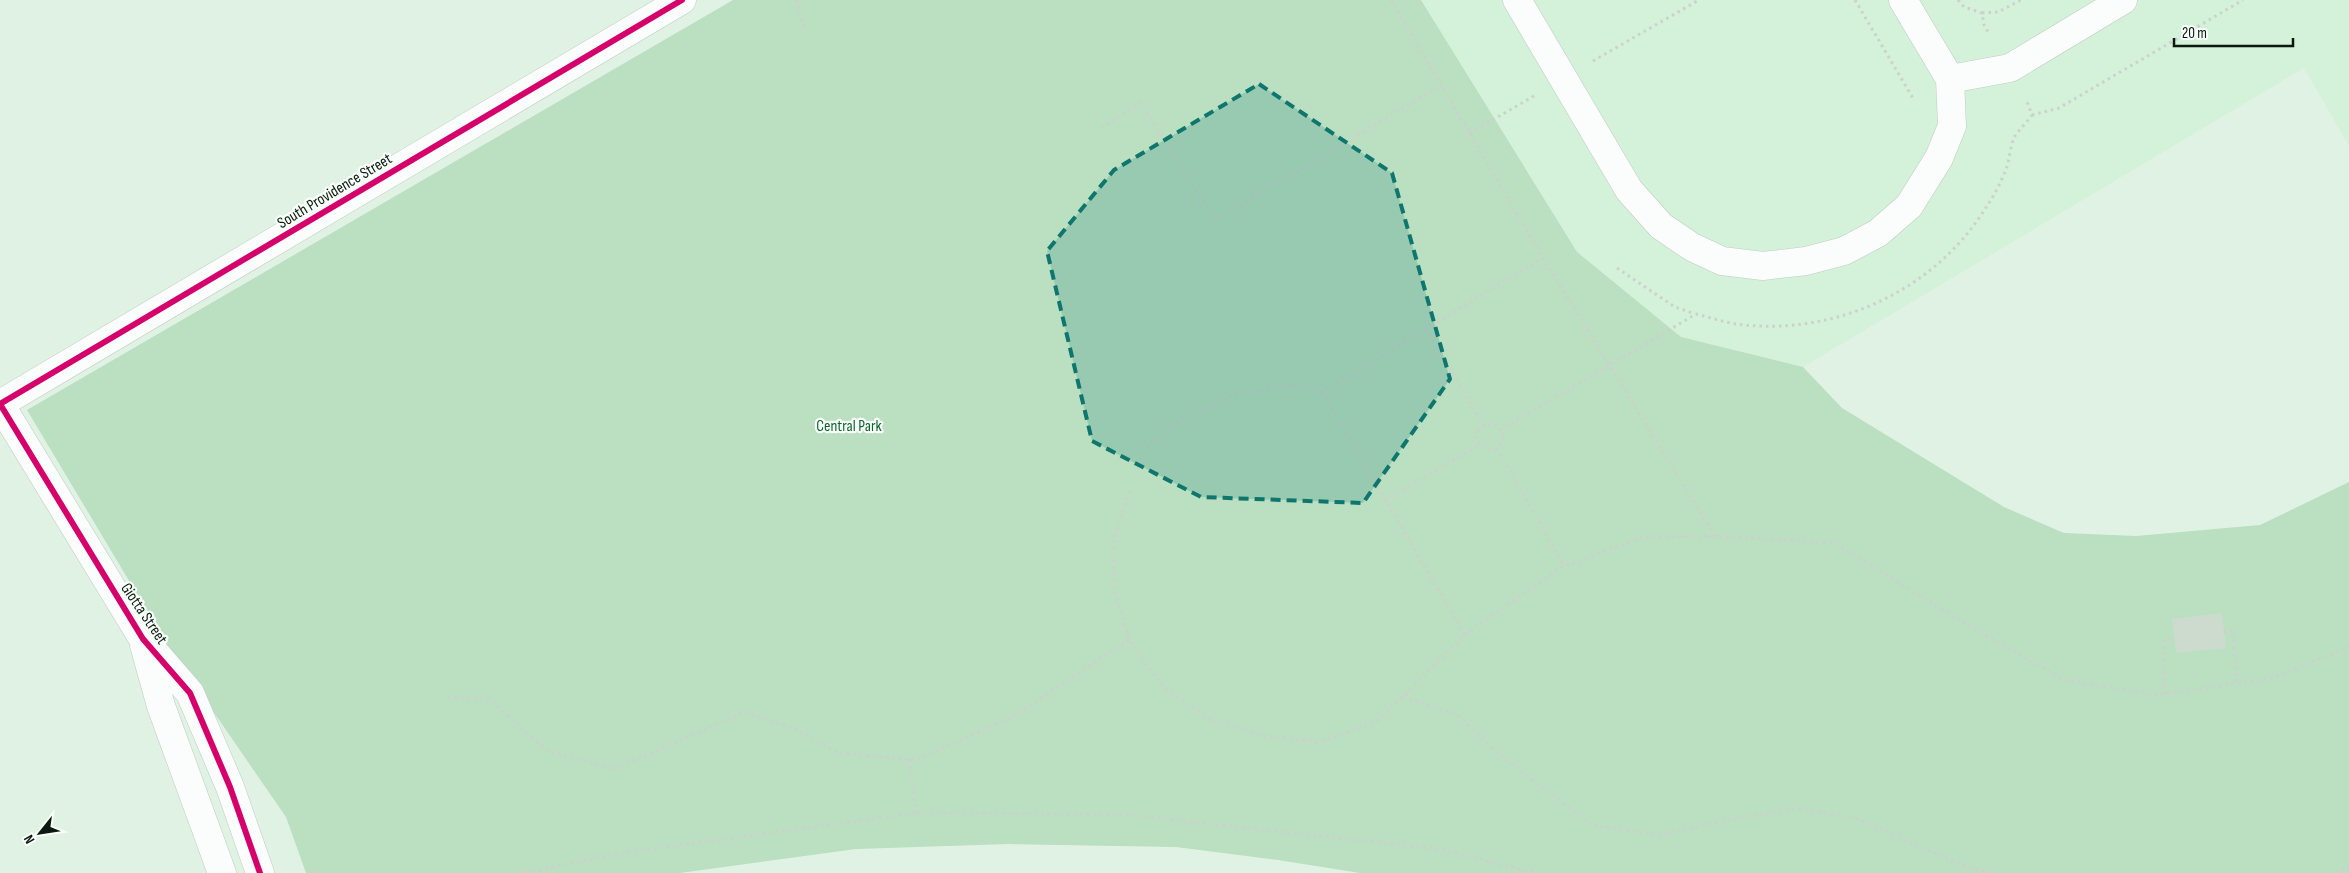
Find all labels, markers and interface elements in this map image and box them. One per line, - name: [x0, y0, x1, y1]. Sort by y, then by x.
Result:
- scale bar: [2174, 15, 2293, 47]
- text: 20 m: [2182, 24, 2207, 43]
- street label: South Providence Street: [274, 150, 396, 233]
- park label: Central Park: [816, 417, 882, 436]
- street label: Giotta Street: [116, 580, 171, 648]
- north arrow: [15, 808, 65, 858]
- text: N: [20, 832, 38, 847]

